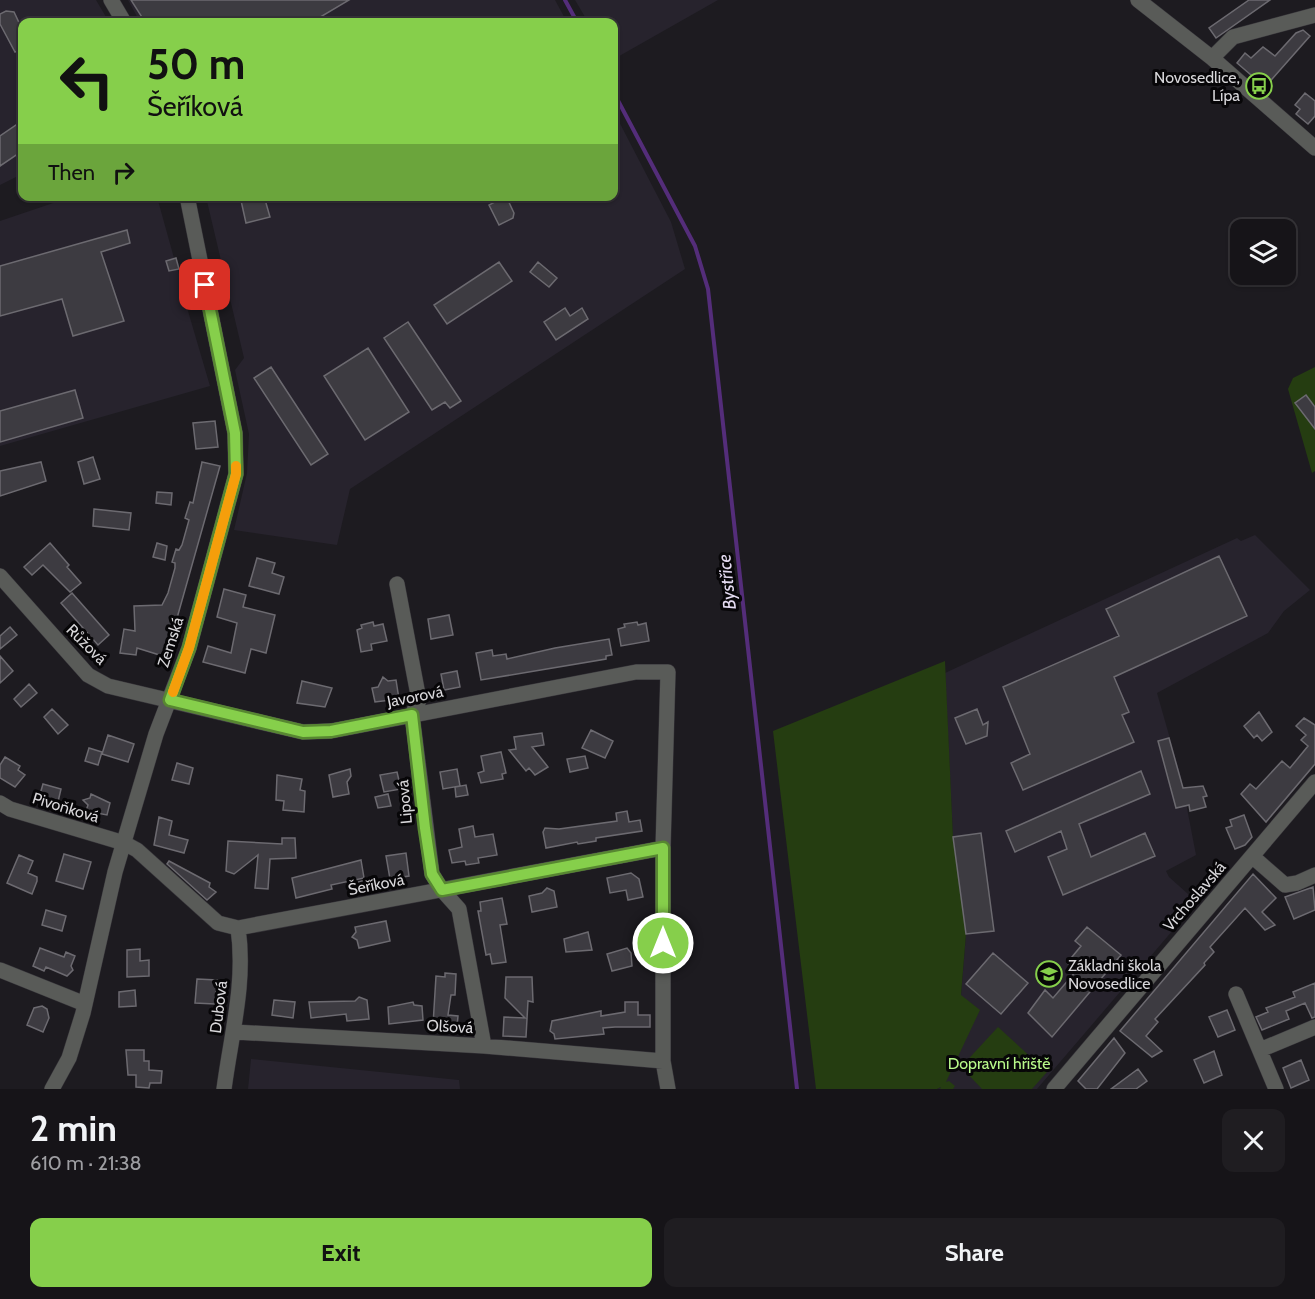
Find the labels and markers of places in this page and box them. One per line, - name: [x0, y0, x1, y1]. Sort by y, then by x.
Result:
- place label: Novosedlice, Lípa: [1154, 68, 1240, 105]
- bus stop icon: Novosedlice, Lípa: [1244, 71, 1274, 101]
- pin: [179, 259, 230, 310]
- place label: Základni škola Novosedlice: [1068, 956, 1162, 993]
- school or university icon: Základni škola Novosedlice: [1034, 959, 1064, 989]

